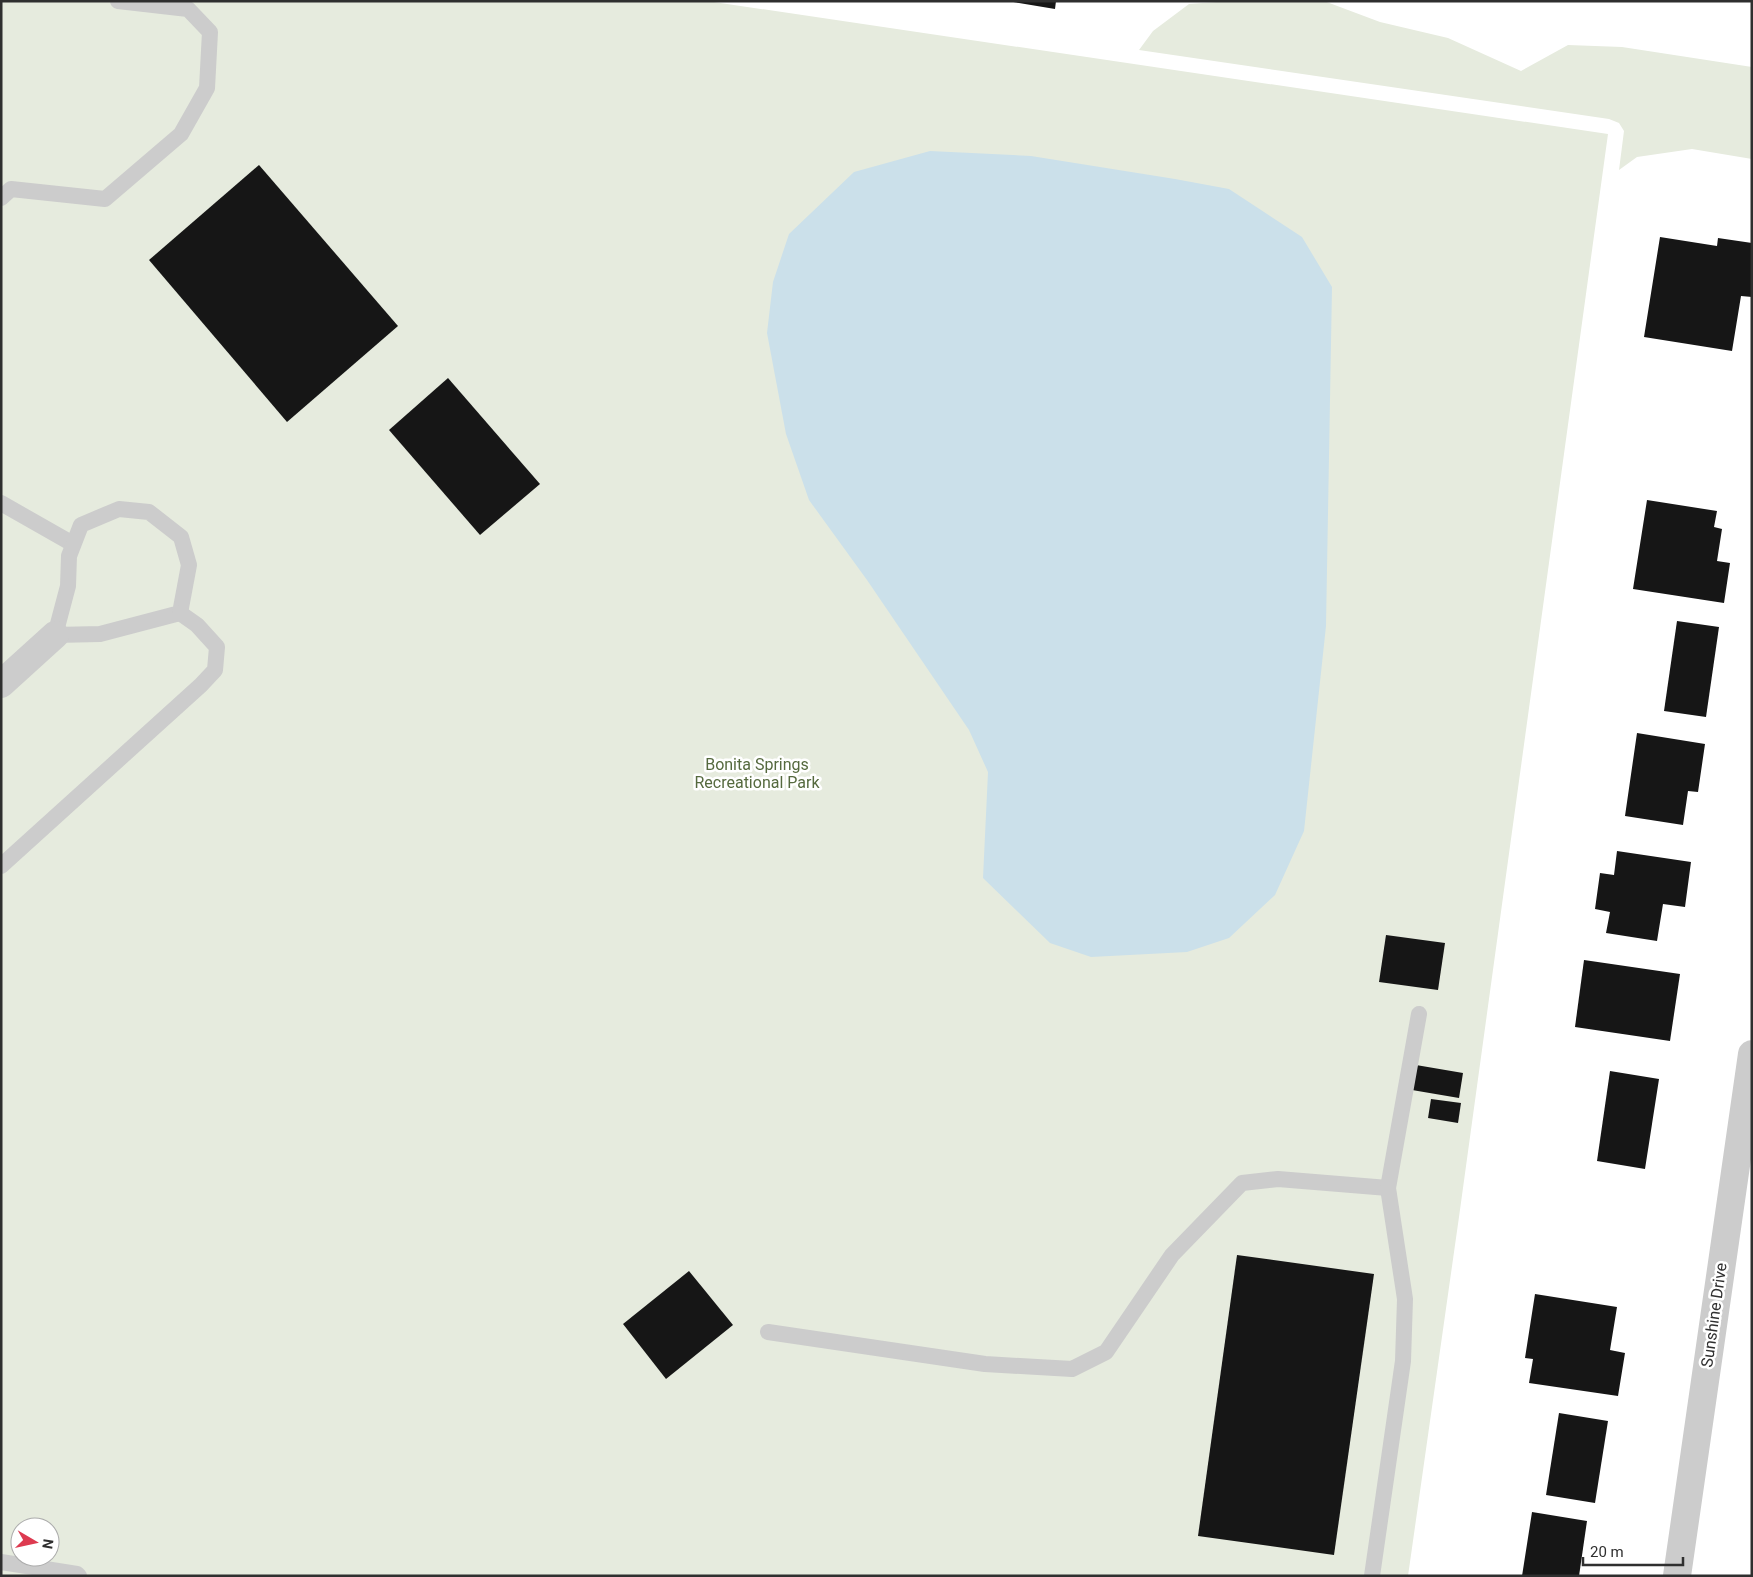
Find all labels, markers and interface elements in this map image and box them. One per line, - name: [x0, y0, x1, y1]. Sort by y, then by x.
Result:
- park label: Bonita Springs Recreational Park: [694, 755, 820, 792]
- street label: Sunshine Drive: [1697, 1262, 1731, 1368]
- north arrow: [10, 1517, 60, 1567]
- scale bar: [1583, 1534, 1683, 1566]
- text: N: [39, 1538, 57, 1550]
- text: 20 m: [1590, 1543, 1624, 1561]

